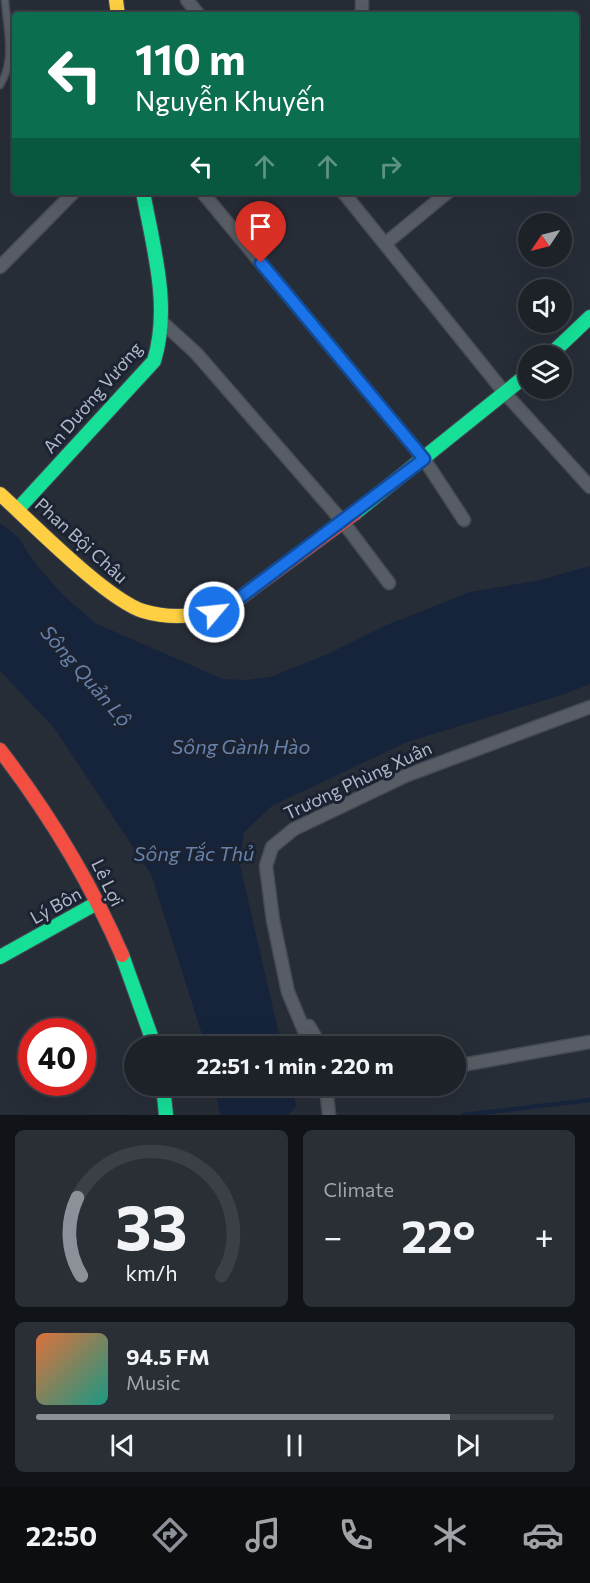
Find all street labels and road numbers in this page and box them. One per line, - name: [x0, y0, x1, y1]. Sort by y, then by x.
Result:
- street label: An Dương Vương: [38, 337, 147, 457]
- street label: Phan Bội Châu: [31, 493, 133, 588]
- street label: Trương Phùng Xuân: [280, 736, 435, 824]
- street label: Lê Lợi: [87, 855, 129, 910]
- street label: Lý Bôn: [26, 882, 85, 928]

